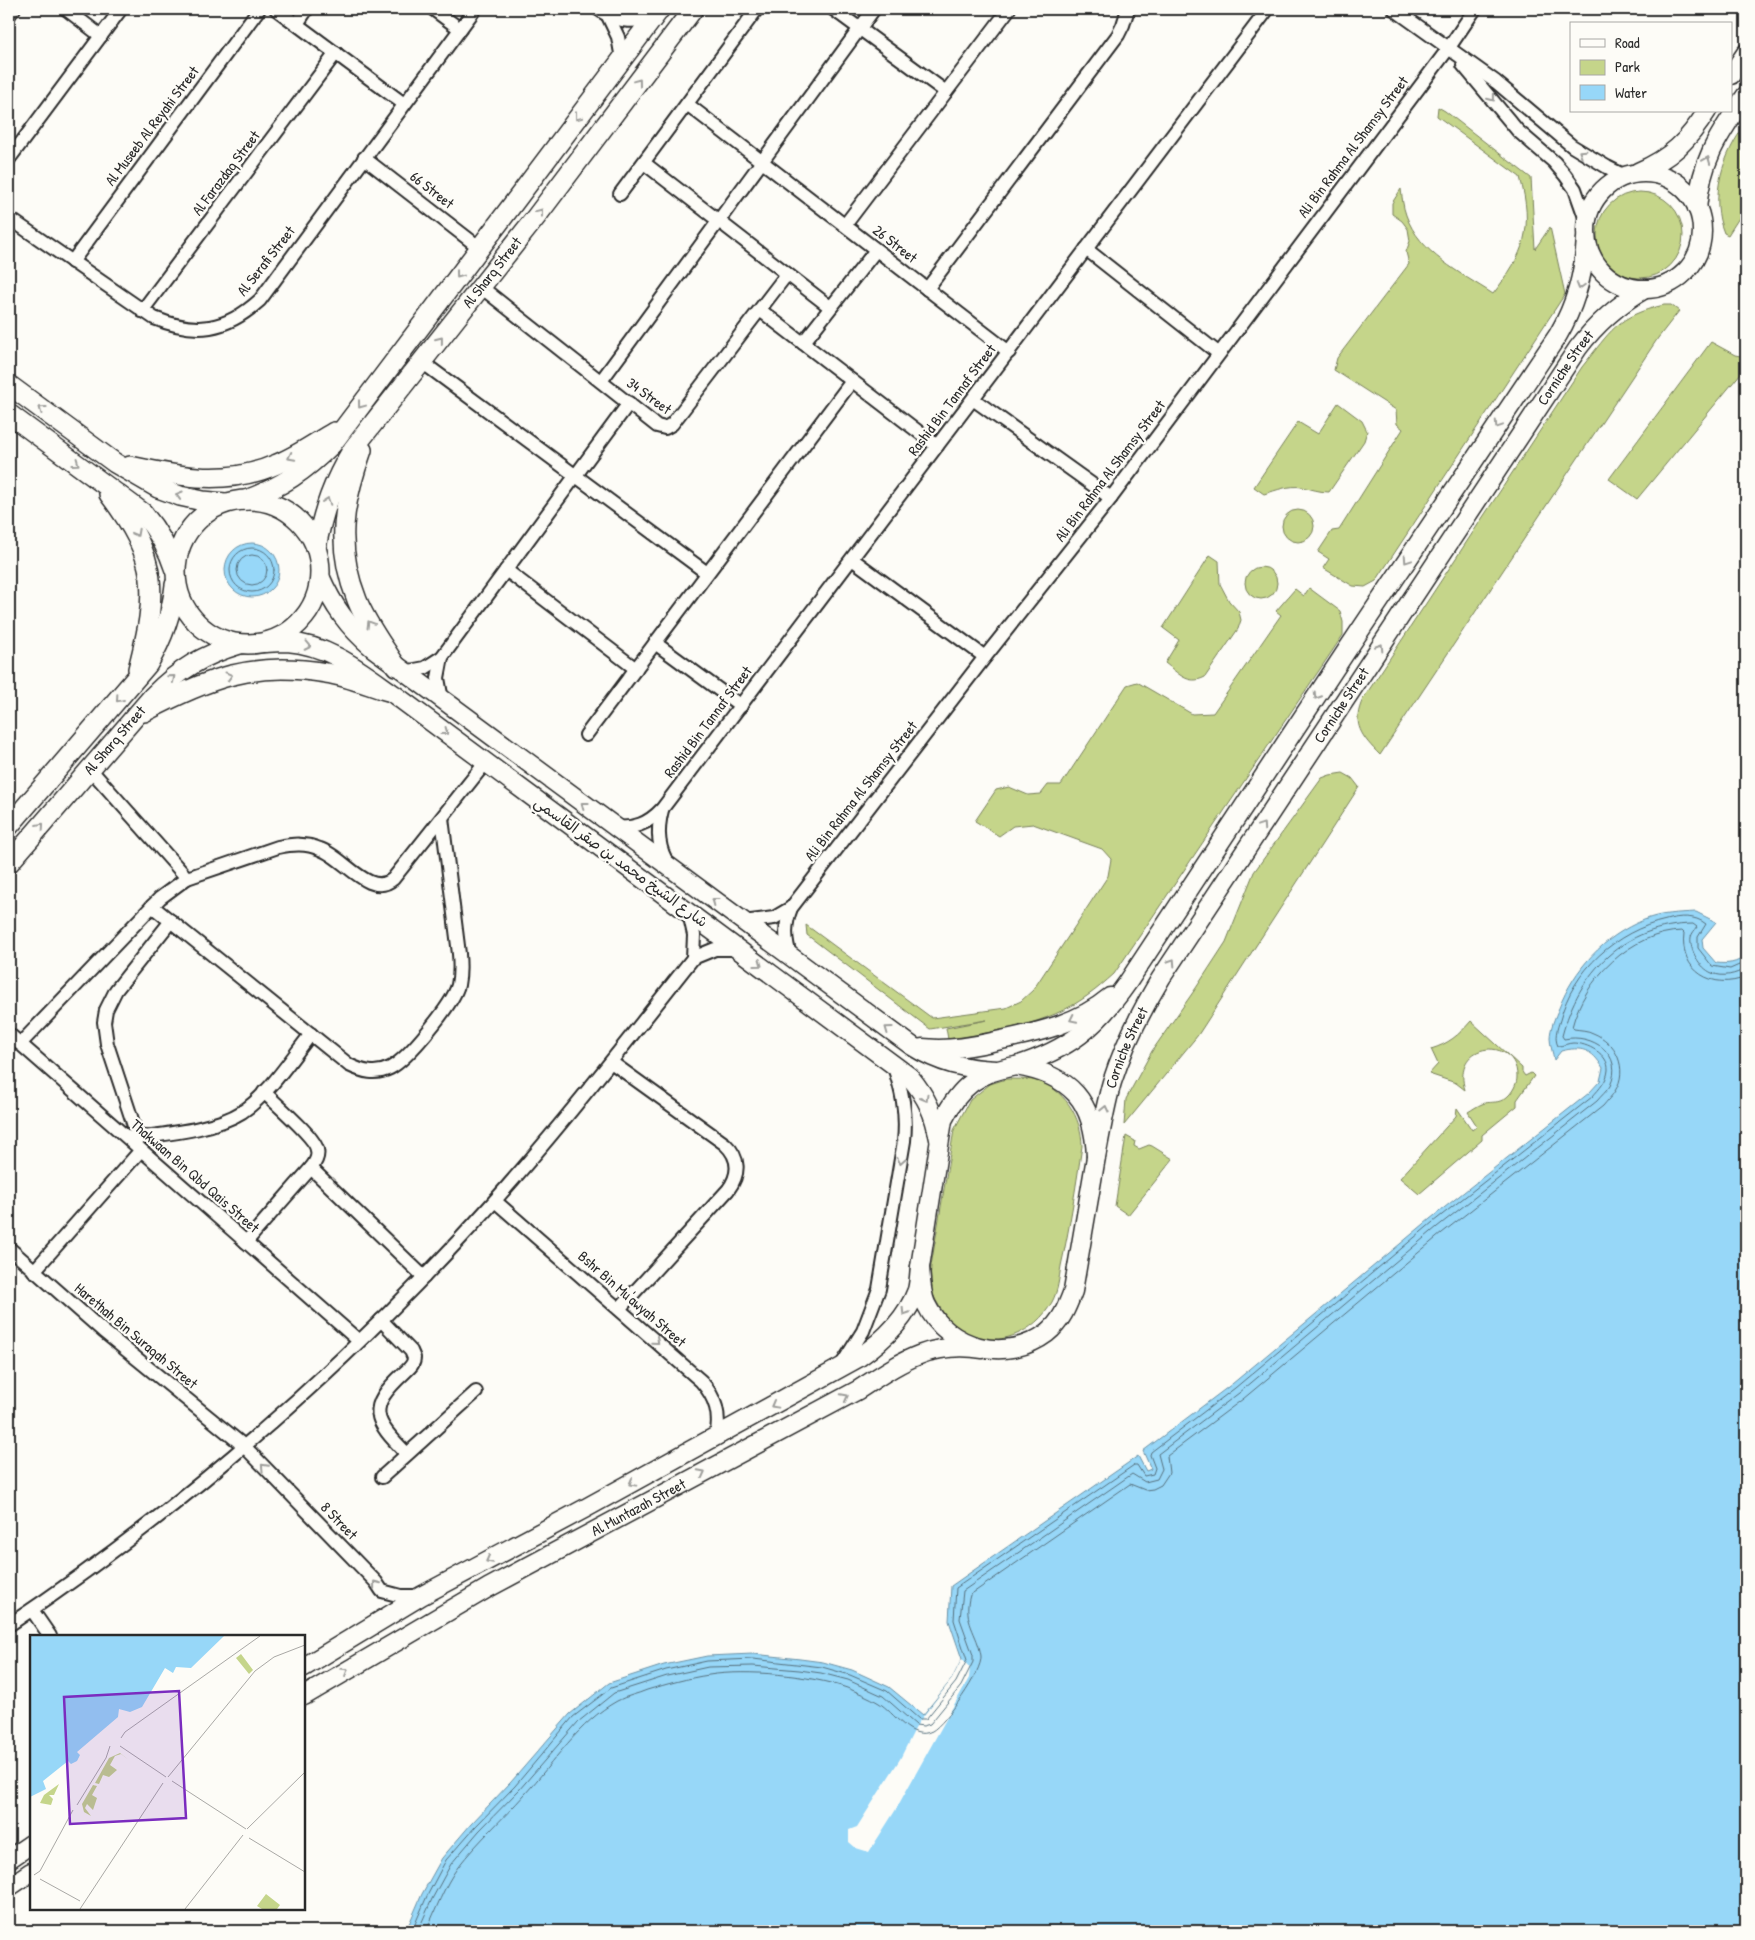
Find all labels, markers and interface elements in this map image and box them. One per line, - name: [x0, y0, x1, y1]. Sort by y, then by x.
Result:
- legend: [1570, 22, 1732, 112]
- text: Road: [1615, 32, 1640, 53]
- text: Park: [1615, 56, 1640, 77]
- street label: Al Museeb Al Reyahi Street: [100, 61, 204, 190]
- street label: Ali Bin Rahma Al Shamsy Street: [1292, 71, 1413, 222]
- one-way arrow: [632, 79, 640, 88]
- text: Water: [1615, 82, 1647, 103]
- one-way arrow: [1486, 92, 1494, 101]
- one-way arrow: [575, 111, 583, 120]
- street label: Al Farazdaq Street: [187, 125, 265, 220]
- one-way arrow: [1579, 150, 1588, 159]
- one-way arrow: [1701, 156, 1711, 165]
- street label: 66 Street: [406, 166, 459, 214]
- one-way arrow: [535, 209, 543, 218]
- street label: 26 Street: [869, 220, 923, 268]
- street label: Al Serafi Street: [232, 221, 300, 300]
- street label: Al Sharq Street: [457, 232, 527, 312]
- one-way arrow: [456, 269, 465, 279]
- one-way arrow: [1575, 282, 1585, 290]
- street label: Corniche Street: [1532, 325, 1599, 409]
- one-way arrow: [434, 337, 442, 346]
- street label: Rashid Bin Tannaf Street: [903, 339, 1001, 460]
- street label: 34 Street: [623, 372, 677, 419]
- street label: Ali Bin Rahma Al Shamsy Street: [1049, 395, 1170, 546]
- one-way arrow: [359, 399, 367, 408]
- one-way arrow: [38, 406, 48, 415]
- one-way arrow: [1495, 420, 1504, 429]
- one-way arrow: [287, 451, 296, 461]
- one-way arrow: [70, 457, 80, 466]
- one-way arrow: [175, 490, 183, 500]
- one-way arrow: [321, 497, 331, 505]
- one-way arrow: [129, 528, 139, 537]
- one-way arrow: [1404, 555, 1413, 564]
- one-way arrow: [366, 621, 376, 630]
- one-way arrow: [304, 641, 313, 651]
- one-way arrow: [1374, 643, 1384, 652]
- street label: Rashid Bin Tannaf Street: [659, 661, 757, 782]
- street label: Corniche Street: [1308, 662, 1374, 747]
- one-way arrow: [224, 671, 233, 681]
- one-way arrow: [166, 675, 175, 684]
- one-way arrow: [1314, 690, 1323, 699]
- one-way arrow: [116, 693, 125, 702]
- street label: Al Sharq Street: [79, 700, 151, 779]
- street label: Ali Bin Rahma Al Shamsy Street: [799, 716, 922, 865]
- one-way arrow: [439, 726, 449, 735]
- street label: شارع الشيخ محمد بن صقر القاسمي: [528, 791, 712, 934]
- one-way arrow: [581, 802, 590, 810]
- one-way arrow: [35, 822, 44, 831]
- one-way arrow: [1255, 822, 1265, 831]
- one-way arrow: [712, 899, 721, 907]
- one-way arrow: [753, 958, 763, 967]
- one-way arrow: [1166, 958, 1175, 967]
- street label: Corniche Street: [1100, 1002, 1153, 1091]
- one-way arrow: [1069, 1013, 1078, 1024]
- one-way arrow: [884, 1026, 894, 1035]
- one-way arrow: [919, 1092, 929, 1101]
- one-way arrow: [1100, 1104, 1110, 1113]
- street label: Thakwaan Bin Qbd Qais Street: [127, 1114, 265, 1238]
- one-way arrow: [897, 1157, 907, 1165]
- street label: Bshr Bin Mu'awyah Street: [574, 1246, 692, 1352]
- street label: Harethah Bin Suraqah Street: [70, 1278, 203, 1394]
- one-way arrow: [902, 1307, 911, 1316]
- one-way arrow: [650, 1335, 659, 1344]
- one-way arrow: [840, 1393, 849, 1403]
- one-way arrow: [771, 1399, 780, 1409]
- one-way arrow: [260, 1463, 269, 1472]
- one-way arrow: [696, 1469, 705, 1479]
- street label: Al Muntazah Street: [587, 1473, 690, 1541]
- one-way arrow: [628, 1477, 637, 1487]
- street label: 8 Street: [316, 1497, 363, 1545]
- one-way arrow: [485, 1554, 494, 1564]
- one-way arrow: [373, 1580, 382, 1589]
- inset map: [30, 1635, 305, 1910]
- one-way arrow: [340, 1667, 349, 1677]

